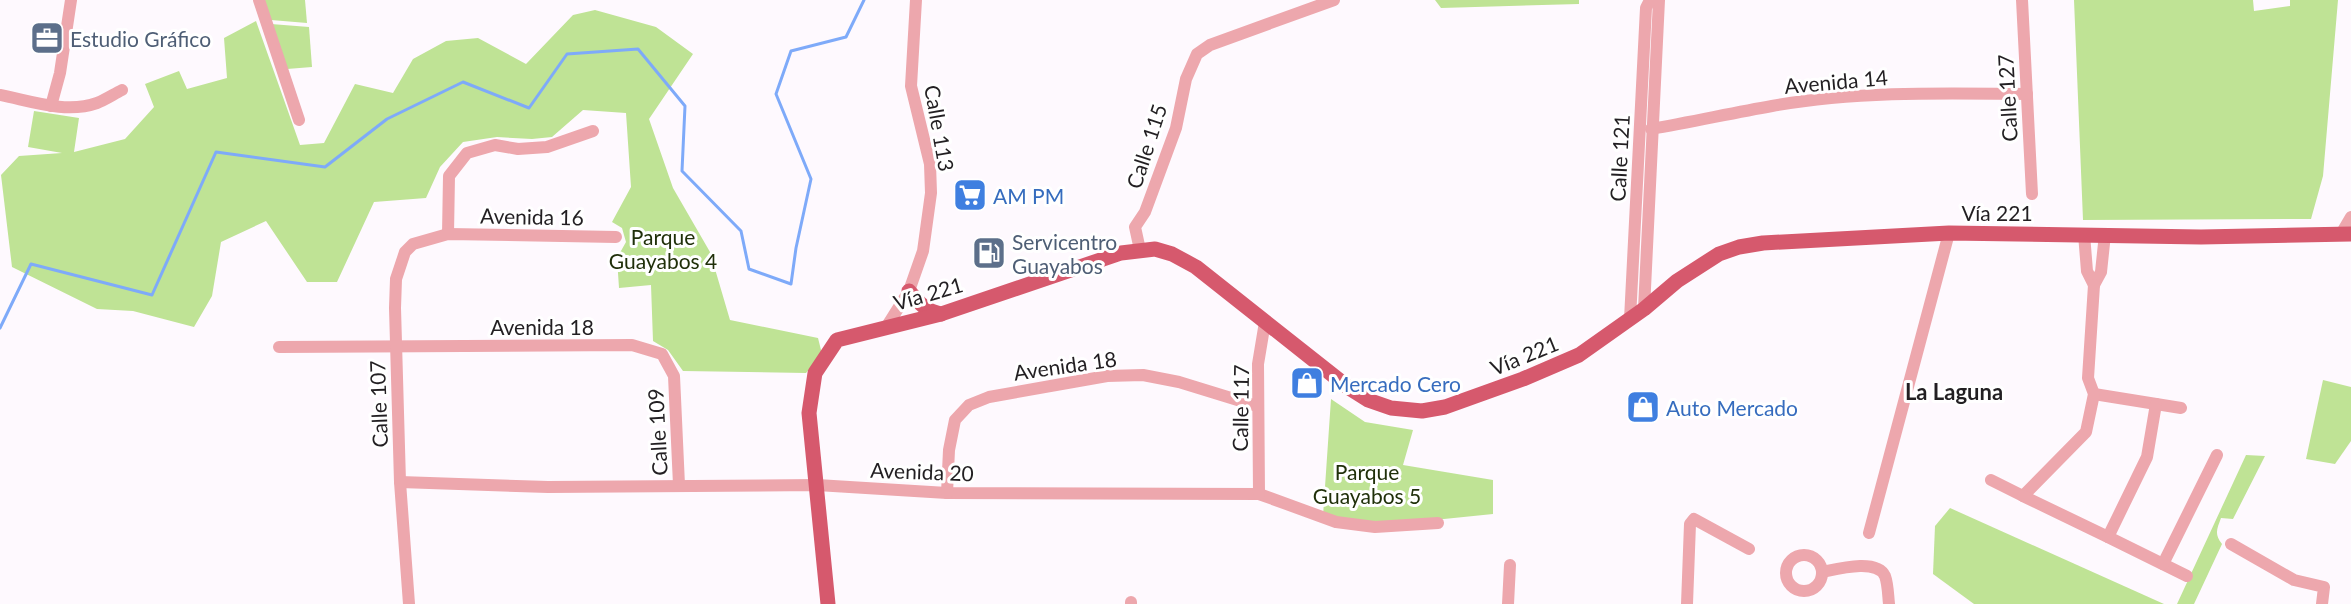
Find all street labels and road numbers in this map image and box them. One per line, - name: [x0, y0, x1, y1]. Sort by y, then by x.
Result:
- street label: Calle 127: [1992, 54, 2022, 142]
- street label: Avenida 14: [1783, 64, 1889, 98]
- street label: Calle 113: [920, 83, 960, 173]
- street label: Calle 115: [1121, 101, 1171, 191]
- street label: Calle 121: [1604, 114, 1634, 202]
- street label: Vía 221: [1961, 200, 2033, 225]
- street label: Avenida 16: [480, 203, 584, 229]
- street label: Vía 221: [890, 271, 966, 315]
- street label: Avenida 18: [490, 314, 594, 339]
- street label: Vía 221: [1486, 330, 1562, 380]
- street label: Avenida 18: [1012, 345, 1118, 385]
- street label: Calle 107: [364, 360, 392, 448]
- street label: Calle 117: [1227, 364, 1253, 452]
- street label: Calle 109: [642, 388, 672, 476]
- street label: Avenida 20: [870, 457, 974, 485]

